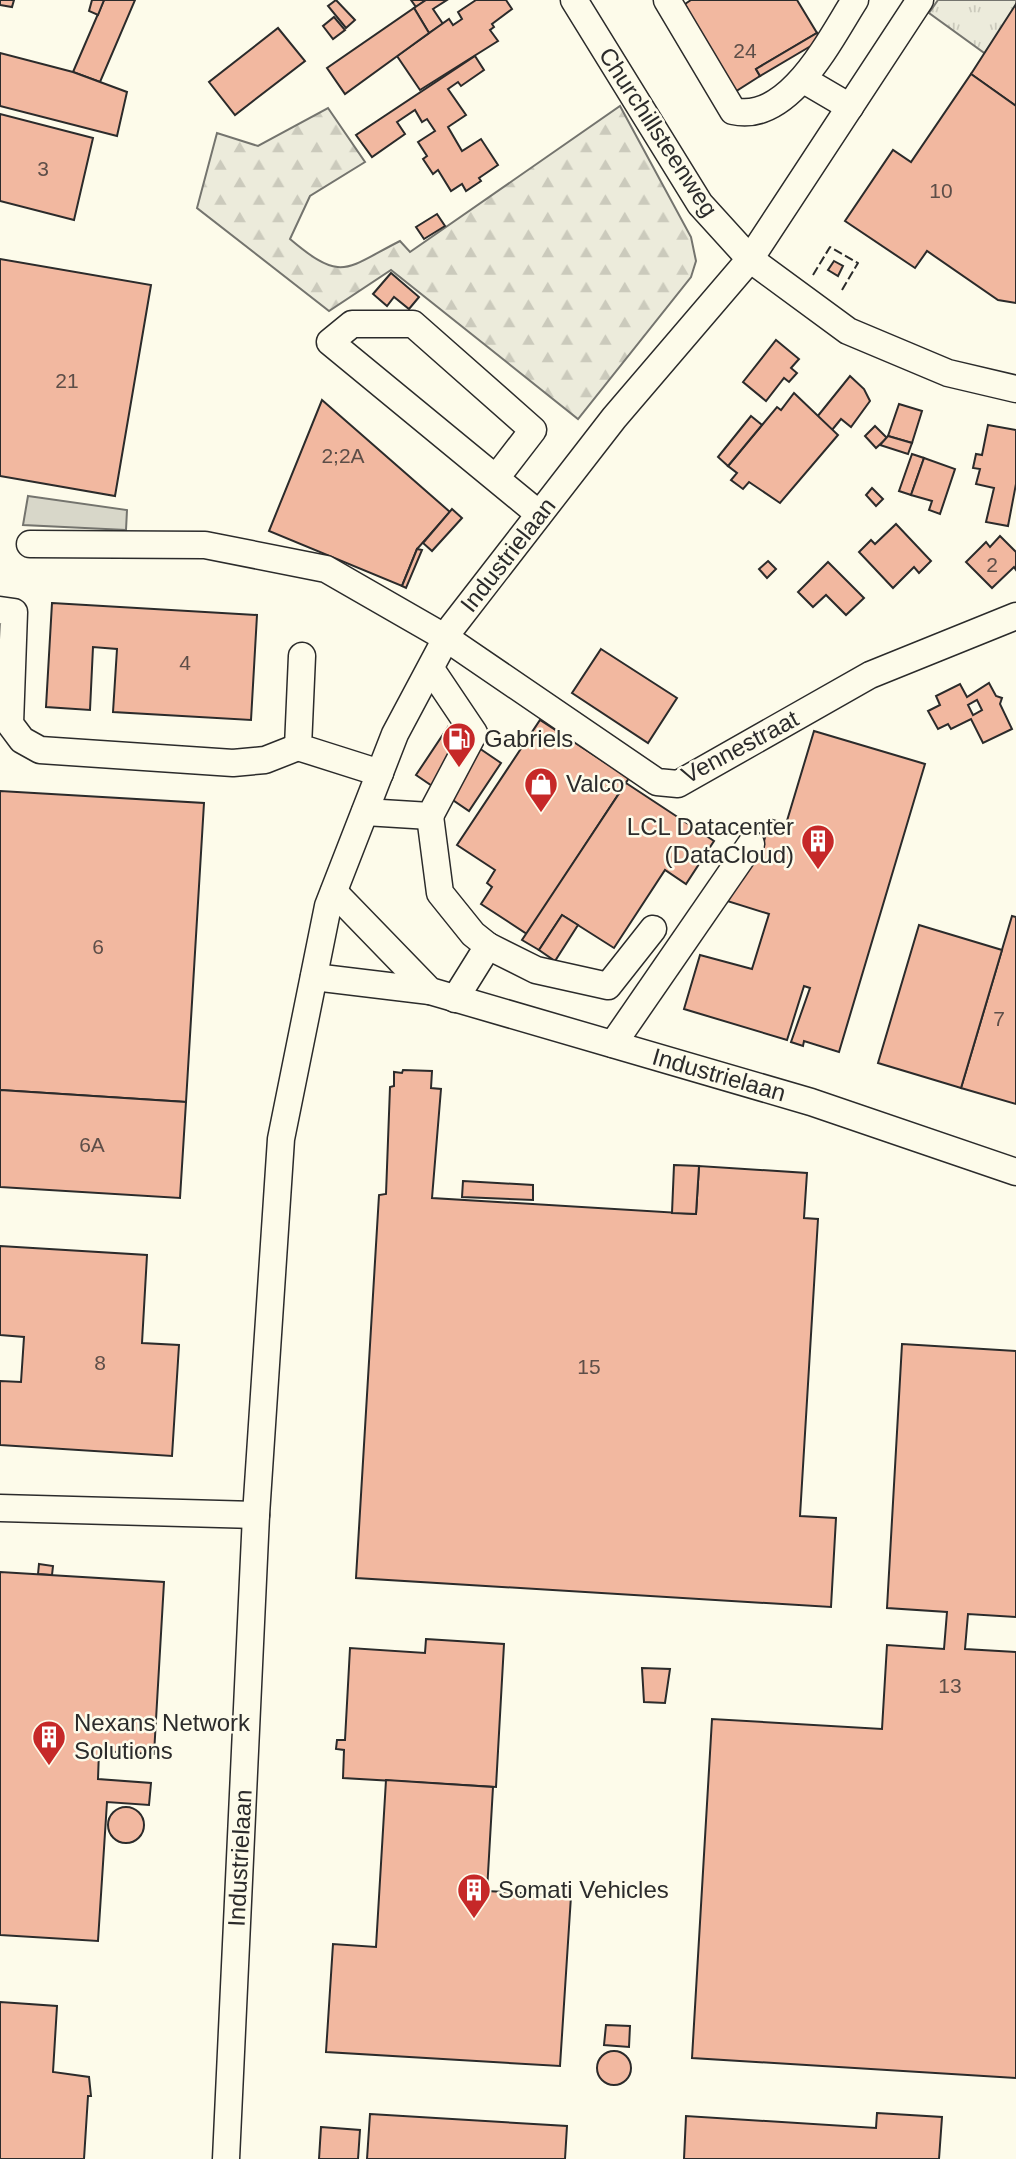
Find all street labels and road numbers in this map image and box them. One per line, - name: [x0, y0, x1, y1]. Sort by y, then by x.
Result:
- street label: Churchillsteenweg: [594, 42, 723, 221]
- street label: Industrielaan: [455, 492, 561, 617]
- street label: Vennestraat: [677, 704, 803, 789]
- street label: Industrielaan: [649, 1043, 789, 1106]
- street label: Industrielaan: [222, 1789, 257, 1927]

